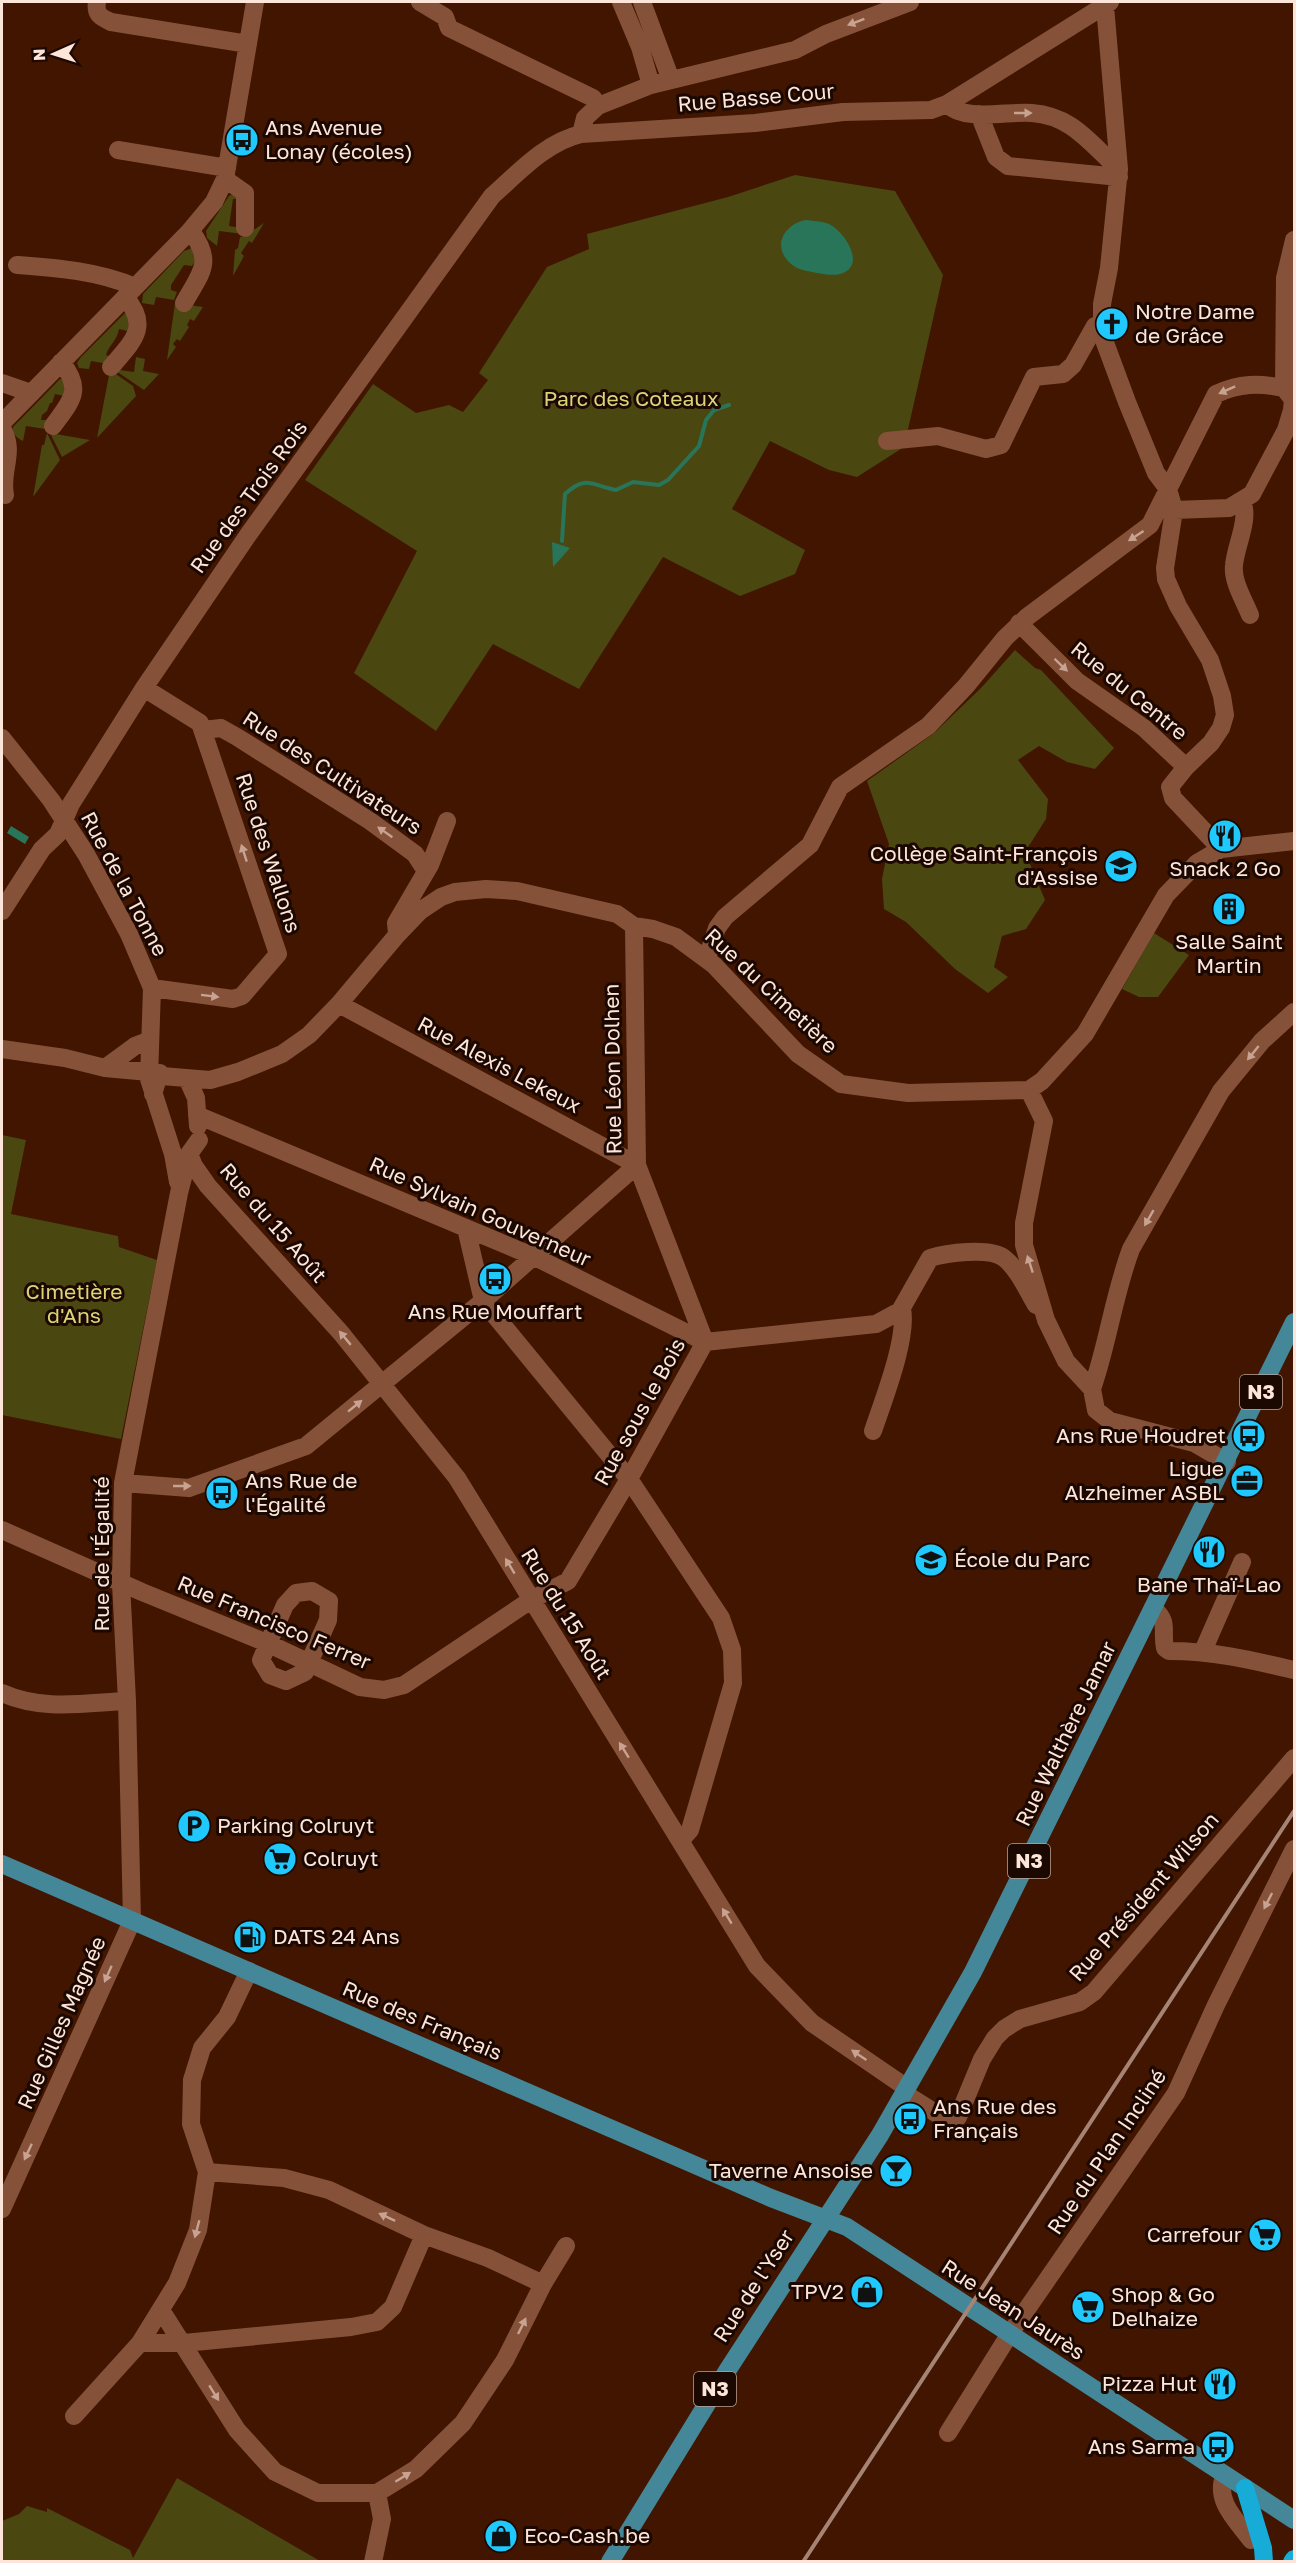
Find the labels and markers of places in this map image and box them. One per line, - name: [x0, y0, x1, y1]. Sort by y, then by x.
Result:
- place label: Ans Avenue Lonay (écoles): [265, 114, 413, 164]
- bus stop icon: Ans Avenue Lonay (écoles): [224, 122, 260, 158]
- place label: Notre Dame de Grâce: [1135, 298, 1255, 348]
- church icon: Notre Dame de Grâce: [1094, 306, 1130, 342]
- restaurant icon: Snack 2 Go: [1207, 818, 1243, 854]
- place label: Collège Saint-François d'Assise: [870, 840, 1098, 890]
- school or university icon: Collège Saint-François d'Assise: [1103, 848, 1139, 884]
- place label: Snack 2 Go: [1169, 855, 1281, 881]
- building icon: Salle Saint Martin: [1211, 891, 1247, 927]
- place label: Salle Saint Martin: [1175, 928, 1283, 978]
- bus stop icon: Ans Rue Mouffart: [477, 1261, 513, 1297]
- place label: Ans Rue Mouffart: [408, 1298, 582, 1324]
- bus stop icon: Ans Rue Houdret: [1231, 1418, 1267, 1454]
- place label: Ans Rue Houdret: [1056, 1422, 1226, 1448]
- place label: Ligue Alzheimer ASBL: [1064, 1455, 1224, 1505]
- office icon: Ligue Alzheimer ASBL: [1229, 1463, 1265, 1499]
- place label: Ans Rue de l'Égalité: [245, 1467, 357, 1517]
- bus stop icon: Ans Rue de l'Égalité: [204, 1475, 240, 1511]
- restaurant icon: Bane Thaï-Lao: [1191, 1534, 1227, 1570]
- school or university icon: École du Parc: [913, 1542, 949, 1578]
- place label: École du Parc: [954, 1546, 1090, 1572]
- place label: Bane Thaï-Lao: [1137, 1571, 1281, 1597]
- parking icon: Parking Colruyt: [176, 1808, 212, 1844]
- place label: Parking Colruyt: [217, 1812, 374, 1838]
- supermarket icon: Colruyt: [262, 1841, 298, 1877]
- place label: Colruyt: [303, 1845, 378, 1871]
- fuel station icon: DATS 24 Ans: [232, 1919, 268, 1955]
- place label: DATS 24 Ans: [273, 1923, 400, 1949]
- place label: Ans Rue des Français: [933, 2093, 1057, 2143]
- bus stop icon: Ans Rue des Français: [892, 2101, 928, 2137]
- bar icon: Taverne Ansoise: [878, 2153, 914, 2189]
- place label: Taverne Ansoise: [709, 2157, 873, 2183]
- supermarket icon: Carrefour: [1247, 2217, 1283, 2253]
- place label: Carrefour: [1147, 2221, 1242, 2247]
- shop icon: TPV2: [849, 2274, 885, 2310]
- place label: TPV2: [791, 2278, 844, 2304]
- place label: Shop & Go Delhaize: [1111, 2281, 1215, 2331]
- supermarket icon: Shop & Go Delhaize: [1070, 2289, 1106, 2325]
- restaurant icon: Pizza Hut: [1202, 2366, 1238, 2402]
- place label: Pizza Hut: [1102, 2370, 1197, 2396]
- bus stop icon: Ans Sarma: [1200, 2429, 1236, 2465]
- place label: Ans Sarma: [1088, 2433, 1195, 2459]
- shop icon: Eco-Cash.be: [483, 2518, 519, 2554]
- place label: Eco-Cash.be: [524, 2522, 650, 2548]

